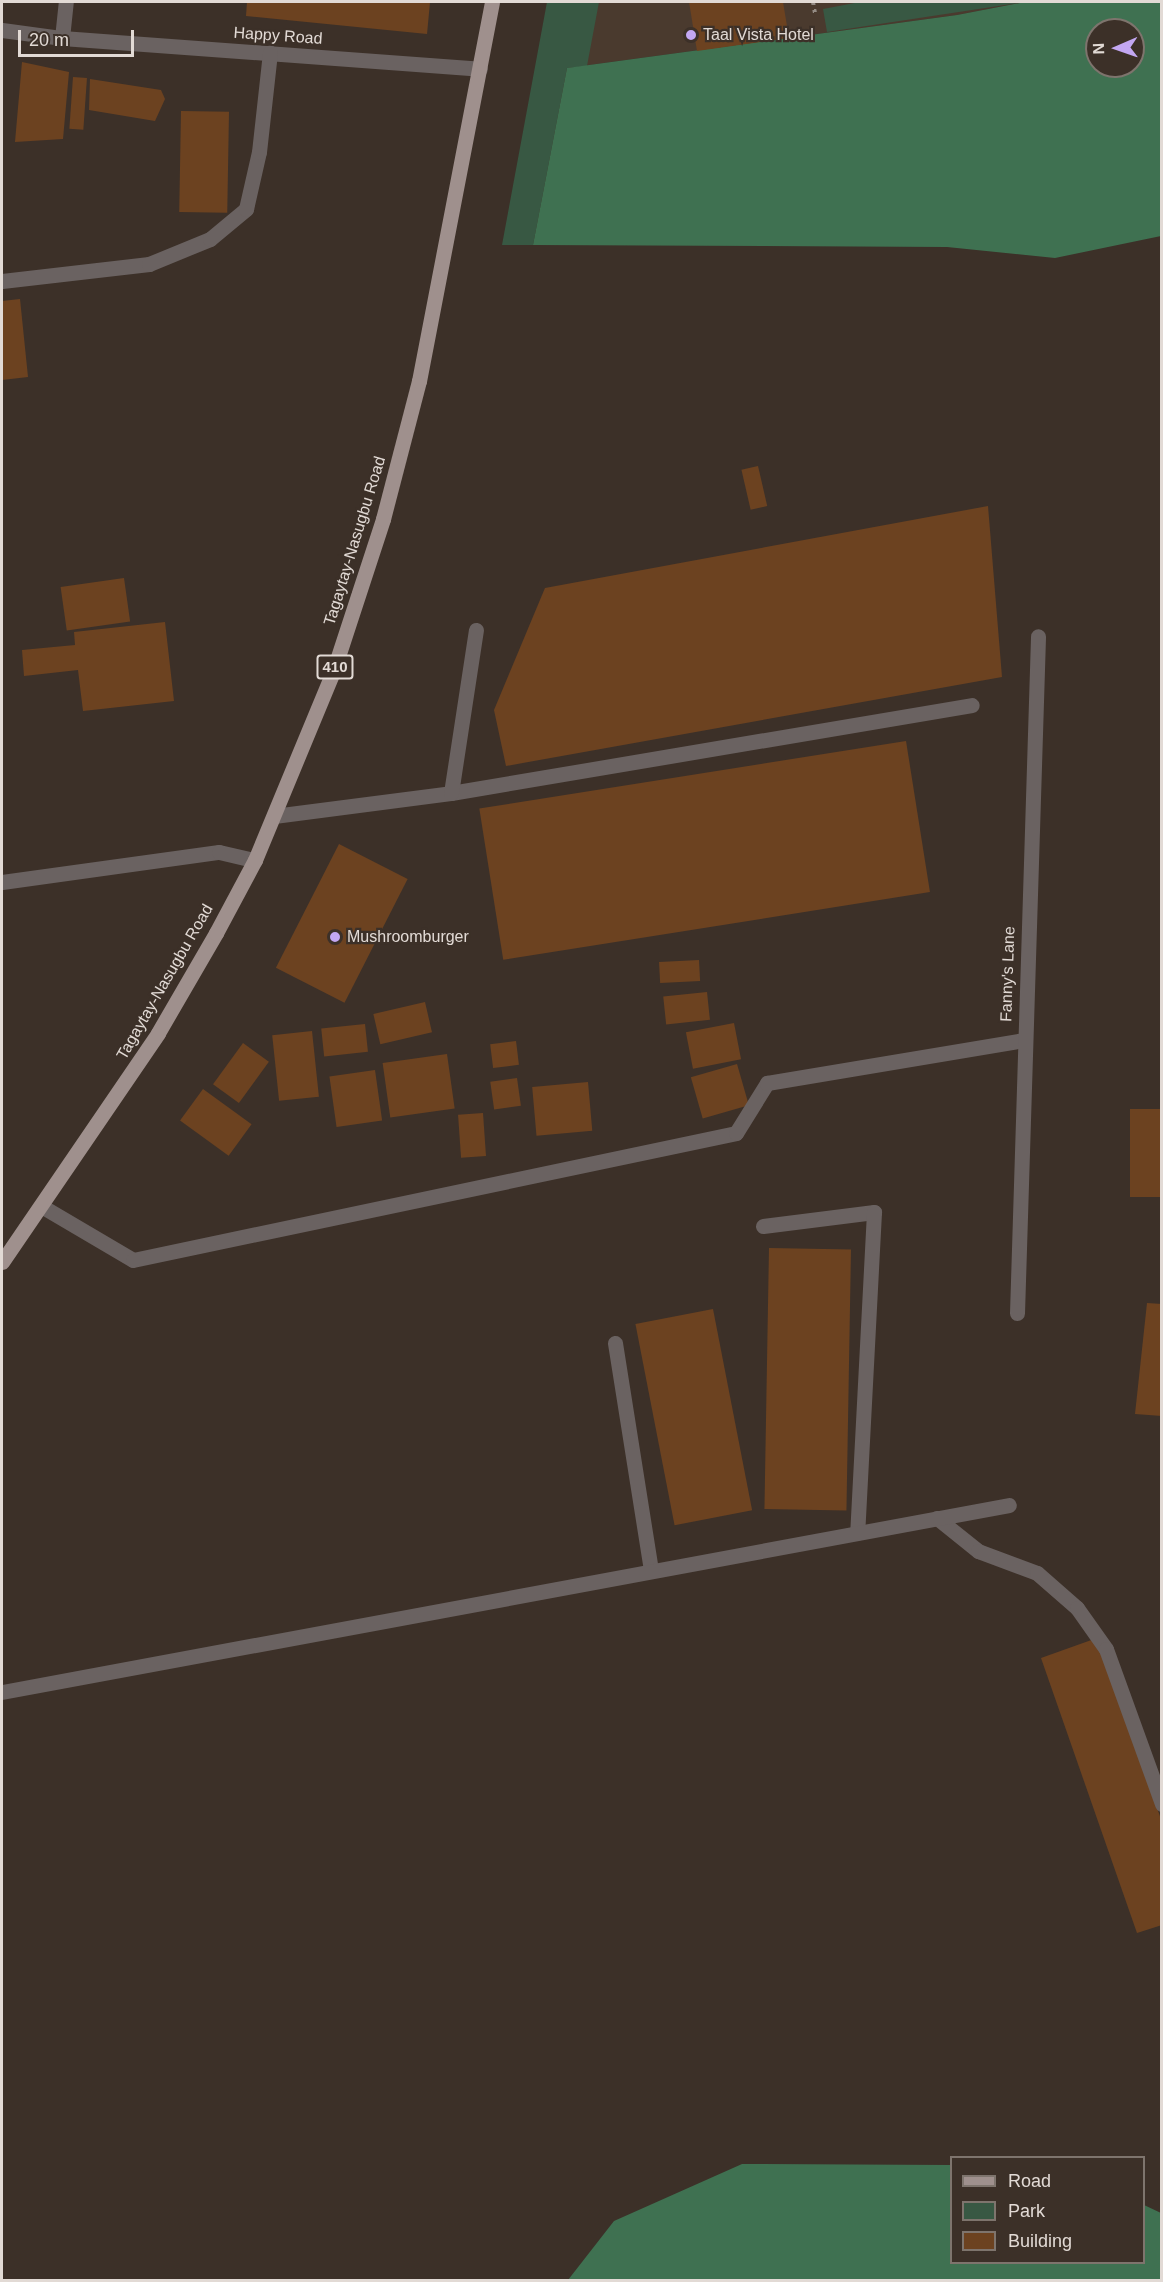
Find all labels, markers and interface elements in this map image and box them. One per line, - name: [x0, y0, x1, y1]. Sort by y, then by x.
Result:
- scale bar: [21, 18, 136, 56]
- north arrow: [1085, 18, 1145, 78]
- street label: Happy Road: [233, 23, 323, 49]
- place label: Taal Vista Hotel: [703, 25, 814, 45]
- marker: Taal Vista Hotel: [684, 28, 698, 42]
- text: 20 m: [29, 30, 69, 50]
- text: N: [1090, 43, 1107, 55]
- street label: Tagaytay-Nasugbu Road: [320, 454, 390, 628]
- road number: 410: [316, 655, 354, 679]
- street label: Tagaytay-Nasugbu Road: [113, 901, 217, 1063]
- street label: Fanny's Lane: [997, 926, 1019, 1022]
- place label: Mushroomburger: [347, 927, 469, 947]
- marker: Mushroomburger: [328, 930, 342, 944]
- legend: [950, 2156, 1145, 2264]
- text: Road: [1008, 2171, 1051, 2191]
- text: Park: [1008, 2201, 1045, 2221]
- text: Building: [1008, 2231, 1072, 2251]

